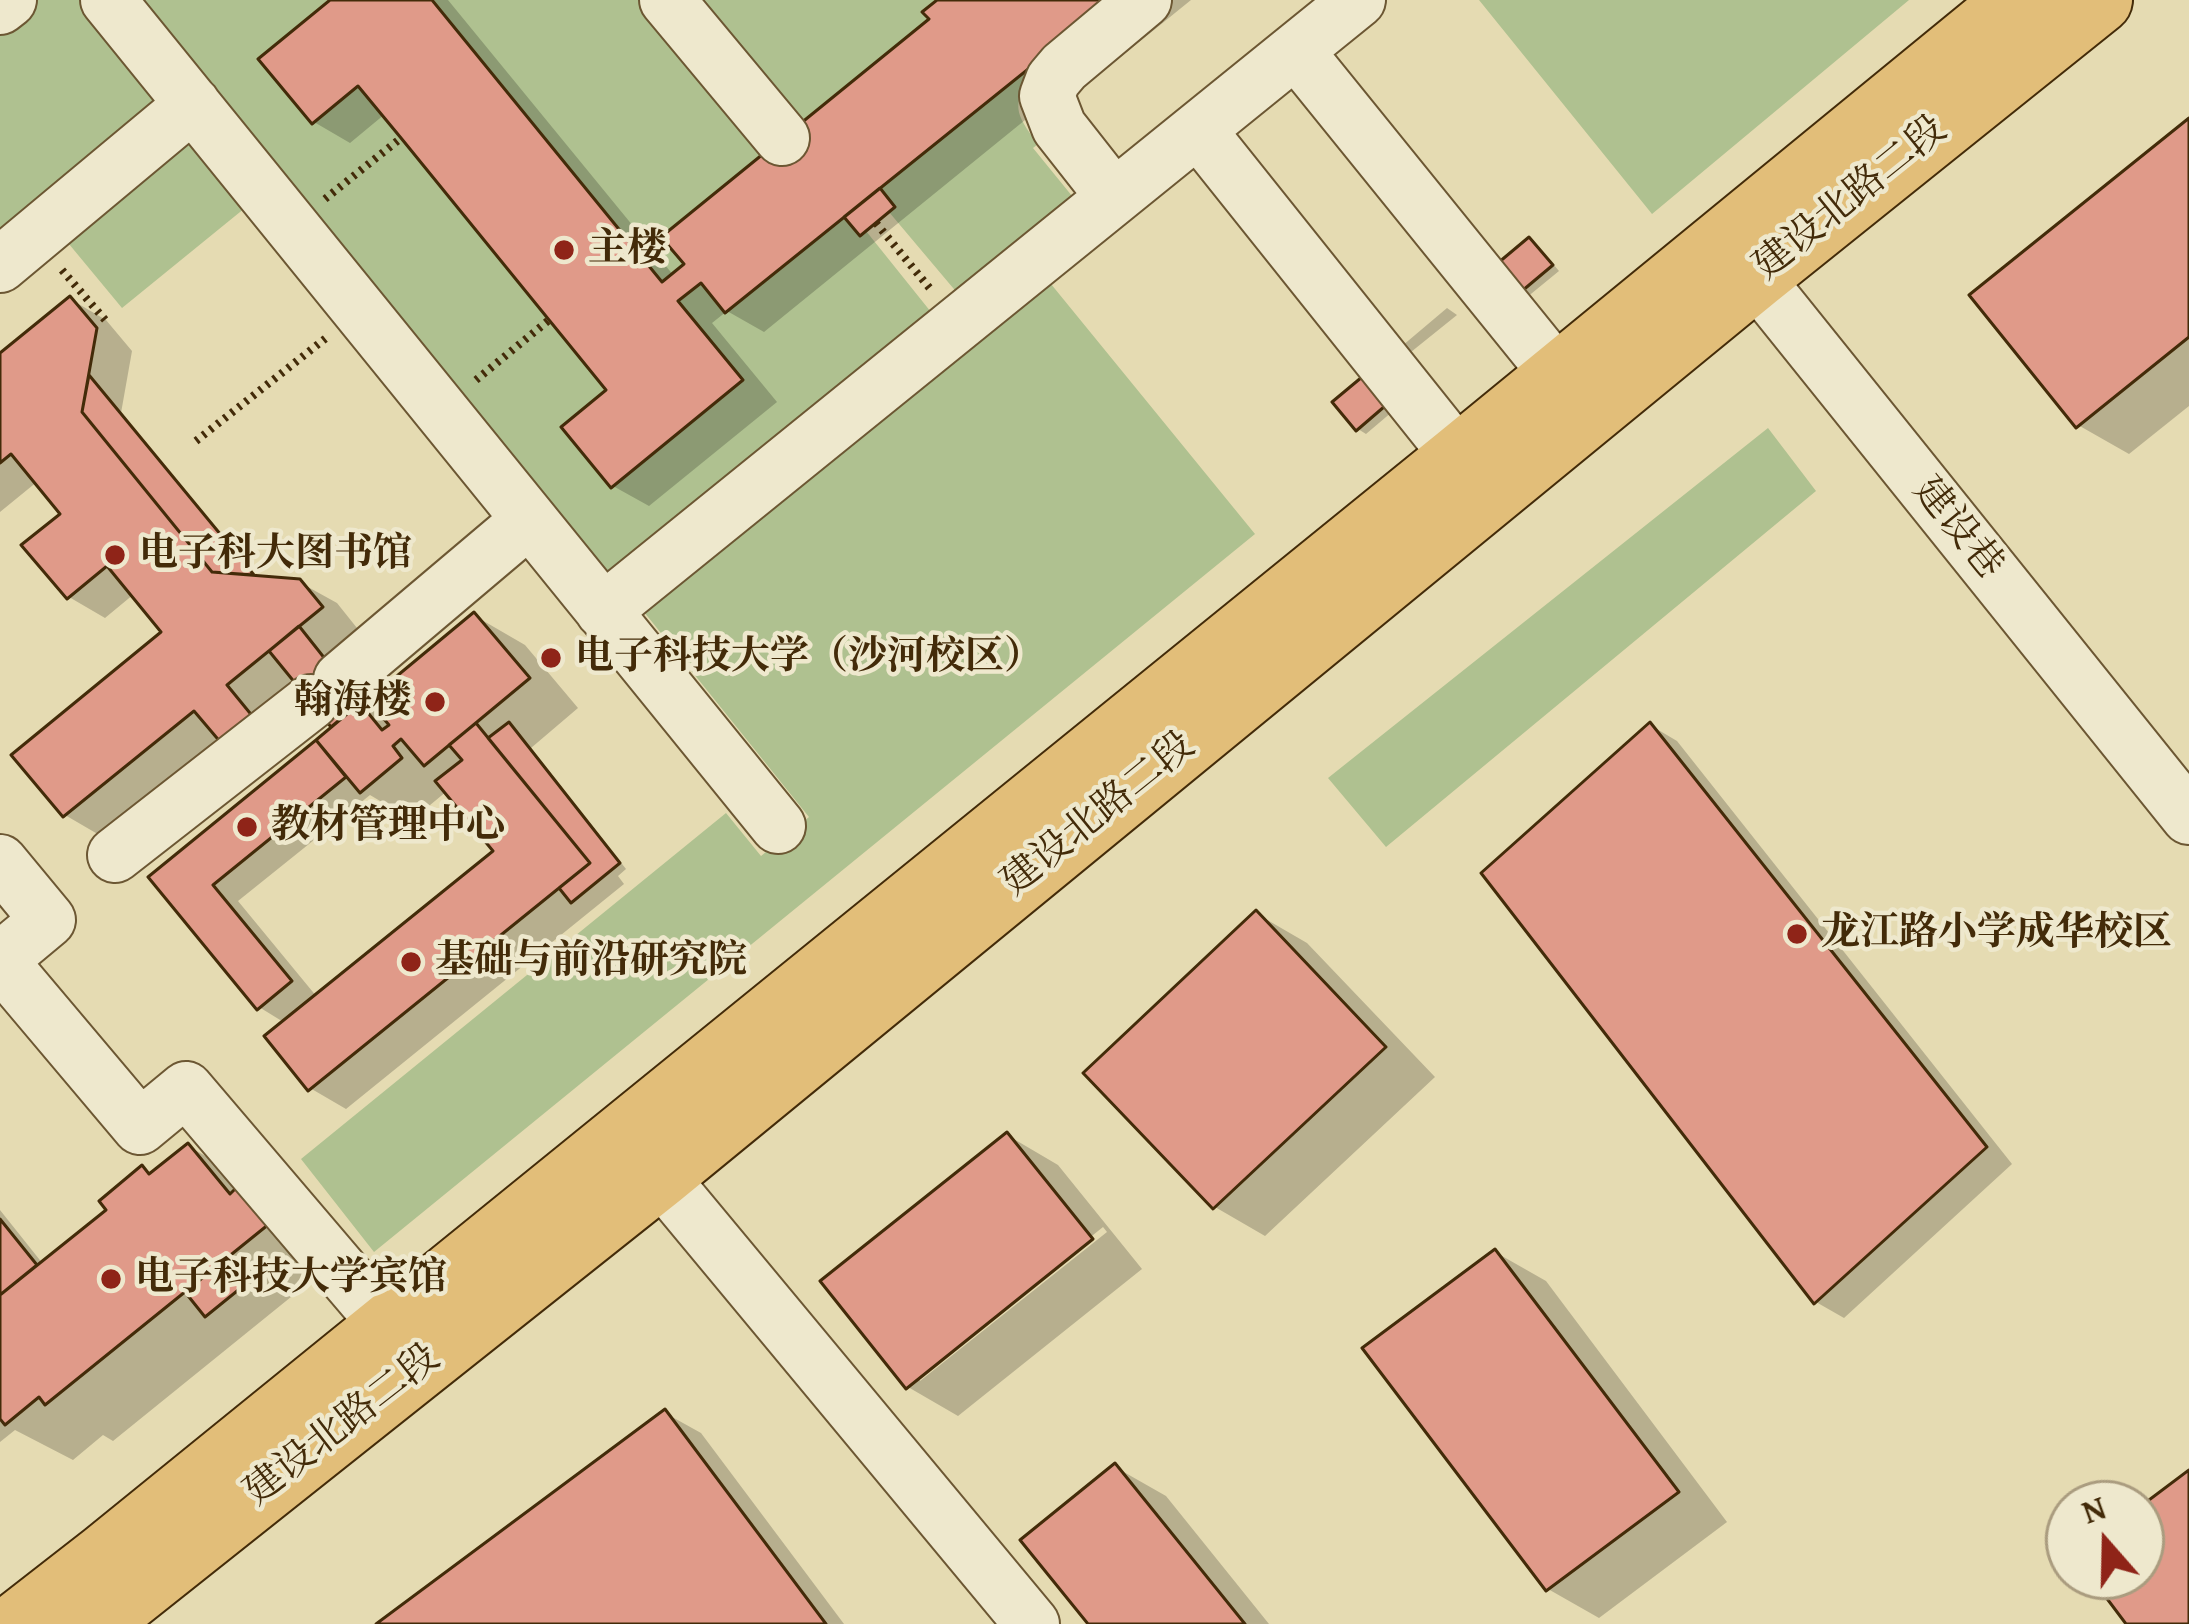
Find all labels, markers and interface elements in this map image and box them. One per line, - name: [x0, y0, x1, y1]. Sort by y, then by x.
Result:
- street label: 建设北路二段: [1745, 107, 1957, 291]
- place label: 主楼: [588, 227, 666, 273]
- marker: 主楼: [551, 237, 577, 263]
- street label: 建设巷: [1902, 469, 2012, 589]
- place label: 电子科大图书馆: [139, 532, 412, 578]
- marker: 电子科大图书馆: [102, 542, 128, 568]
- place label: 电子科技大学（沙河校区）: [575, 635, 1043, 681]
- marker: 电子科技大学（沙河校区）: [538, 645, 564, 671]
- place label: 翰海楼: [294, 679, 411, 725]
- marker: 翰海楼: [422, 689, 448, 715]
- street label: 建设北路二段: [993, 723, 1205, 907]
- place label: 教材管理中心: [271, 804, 505, 850]
- marker: 教材管理中心: [234, 814, 260, 840]
- place label: 龙江路小学成华校区: [1821, 911, 2172, 957]
- marker: 龙江路小学成华校区: [1784, 921, 1810, 947]
- place label: 基础与前沿研究院: [435, 939, 747, 985]
- marker: 基础与前沿研究院: [398, 949, 424, 975]
- place label: 电子科技大学宾馆: [135, 1256, 447, 1302]
- marker: 电子科技大学宾馆: [98, 1266, 124, 1292]
- street label: 建设北路二段: [236, 1336, 450, 1516]
- north arrow: [2045, 1480, 2165, 1600]
- text: N: [2075, 1483, 2112, 1535]

